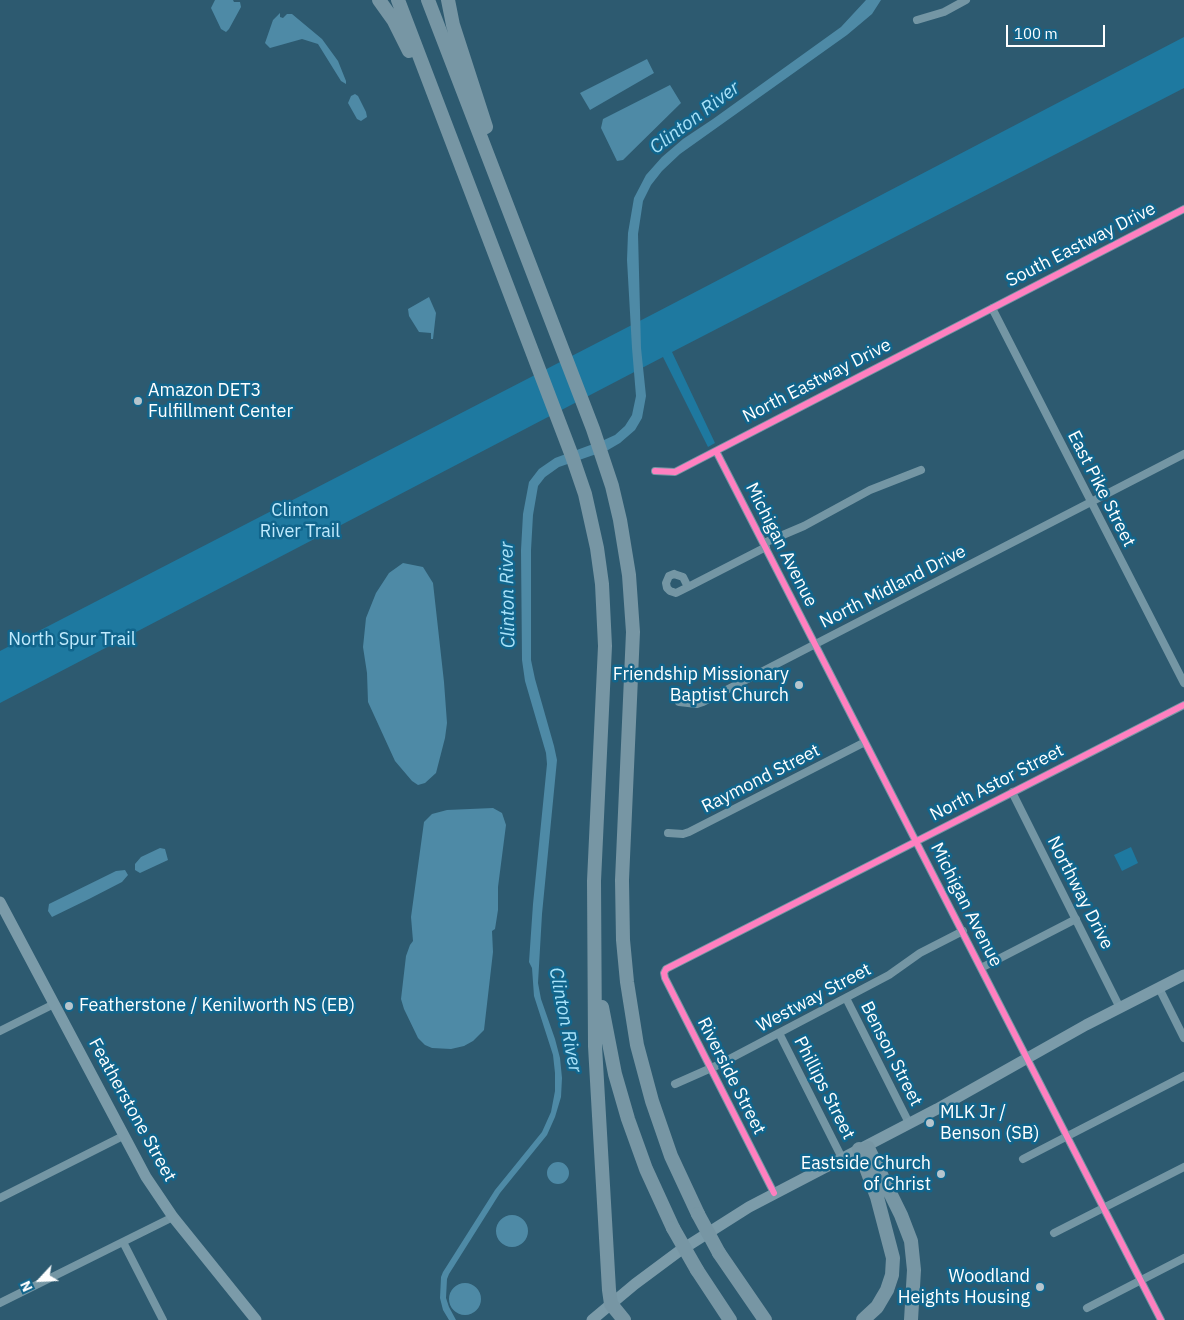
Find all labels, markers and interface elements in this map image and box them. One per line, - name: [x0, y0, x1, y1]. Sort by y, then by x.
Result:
- scale bar: [1009, 15, 1108, 47]
- text: 100 m: [1014, 24, 1058, 43]
- water label: Clinton River: [646, 77, 744, 159]
- street label: South Eastway Drive: [1003, 198, 1159, 292]
- street label: North Eastway Drive: [739, 334, 895, 428]
- place label: Amazon DET3 Fulfillment Center: [148, 380, 293, 422]
- marker: Amazon DET3 Fulfillment Center: [132, 395, 144, 407]
- street label: East Pike Street: [1062, 427, 1140, 551]
- street label: Michigan Avenue: [740, 479, 822, 611]
- park label: Clinton River Trail: [260, 500, 340, 542]
- street label: North Midland Drive: [816, 541, 970, 633]
- water label: Clinton River: [496, 542, 520, 648]
- park label: North Spur Trail: [8, 629, 136, 651]
- place label: Friendship Missionary Baptist Church: [613, 664, 789, 706]
- marker: Friendship Missionary Baptist Church: [793, 679, 805, 691]
- street label: Raymond Street: [698, 740, 824, 818]
- street label: North Astor Street: [927, 740, 1067, 826]
- street label: Northway Drive: [1042, 833, 1118, 953]
- street label: Michigan Avenue: [925, 839, 1007, 971]
- street label: Westway Street: [753, 959, 875, 1037]
- water label: Clinton River: [544, 966, 586, 1074]
- place label: Featherstone / Kenilworth NS (EB): [79, 995, 355, 1017]
- street label: Benson Street: [855, 998, 927, 1110]
- marker: Featherstone / Kenilworth NS (EB): [63, 1000, 75, 1012]
- street label: Riverside Street: [692, 1014, 770, 1138]
- street label: Phillips Street: [789, 1033, 859, 1143]
- street label: Featherstone Street: [84, 1034, 180, 1186]
- place label: MLK Jr / Benson (SB): [940, 1102, 1039, 1144]
- marker: MLK Jr / Benson (SB): [924, 1117, 936, 1129]
- place label: Eastside Church of Christ: [801, 1153, 931, 1196]
- marker: Eastside Church of Christ: [935, 1168, 947, 1180]
- north arrow: [15, 1255, 65, 1305]
- place label: Woodland Heights Housing: [898, 1266, 1030, 1308]
- text: N: [16, 1278, 37, 1295]
- marker: Woodland Heights Housing: [1034, 1281, 1046, 1293]

